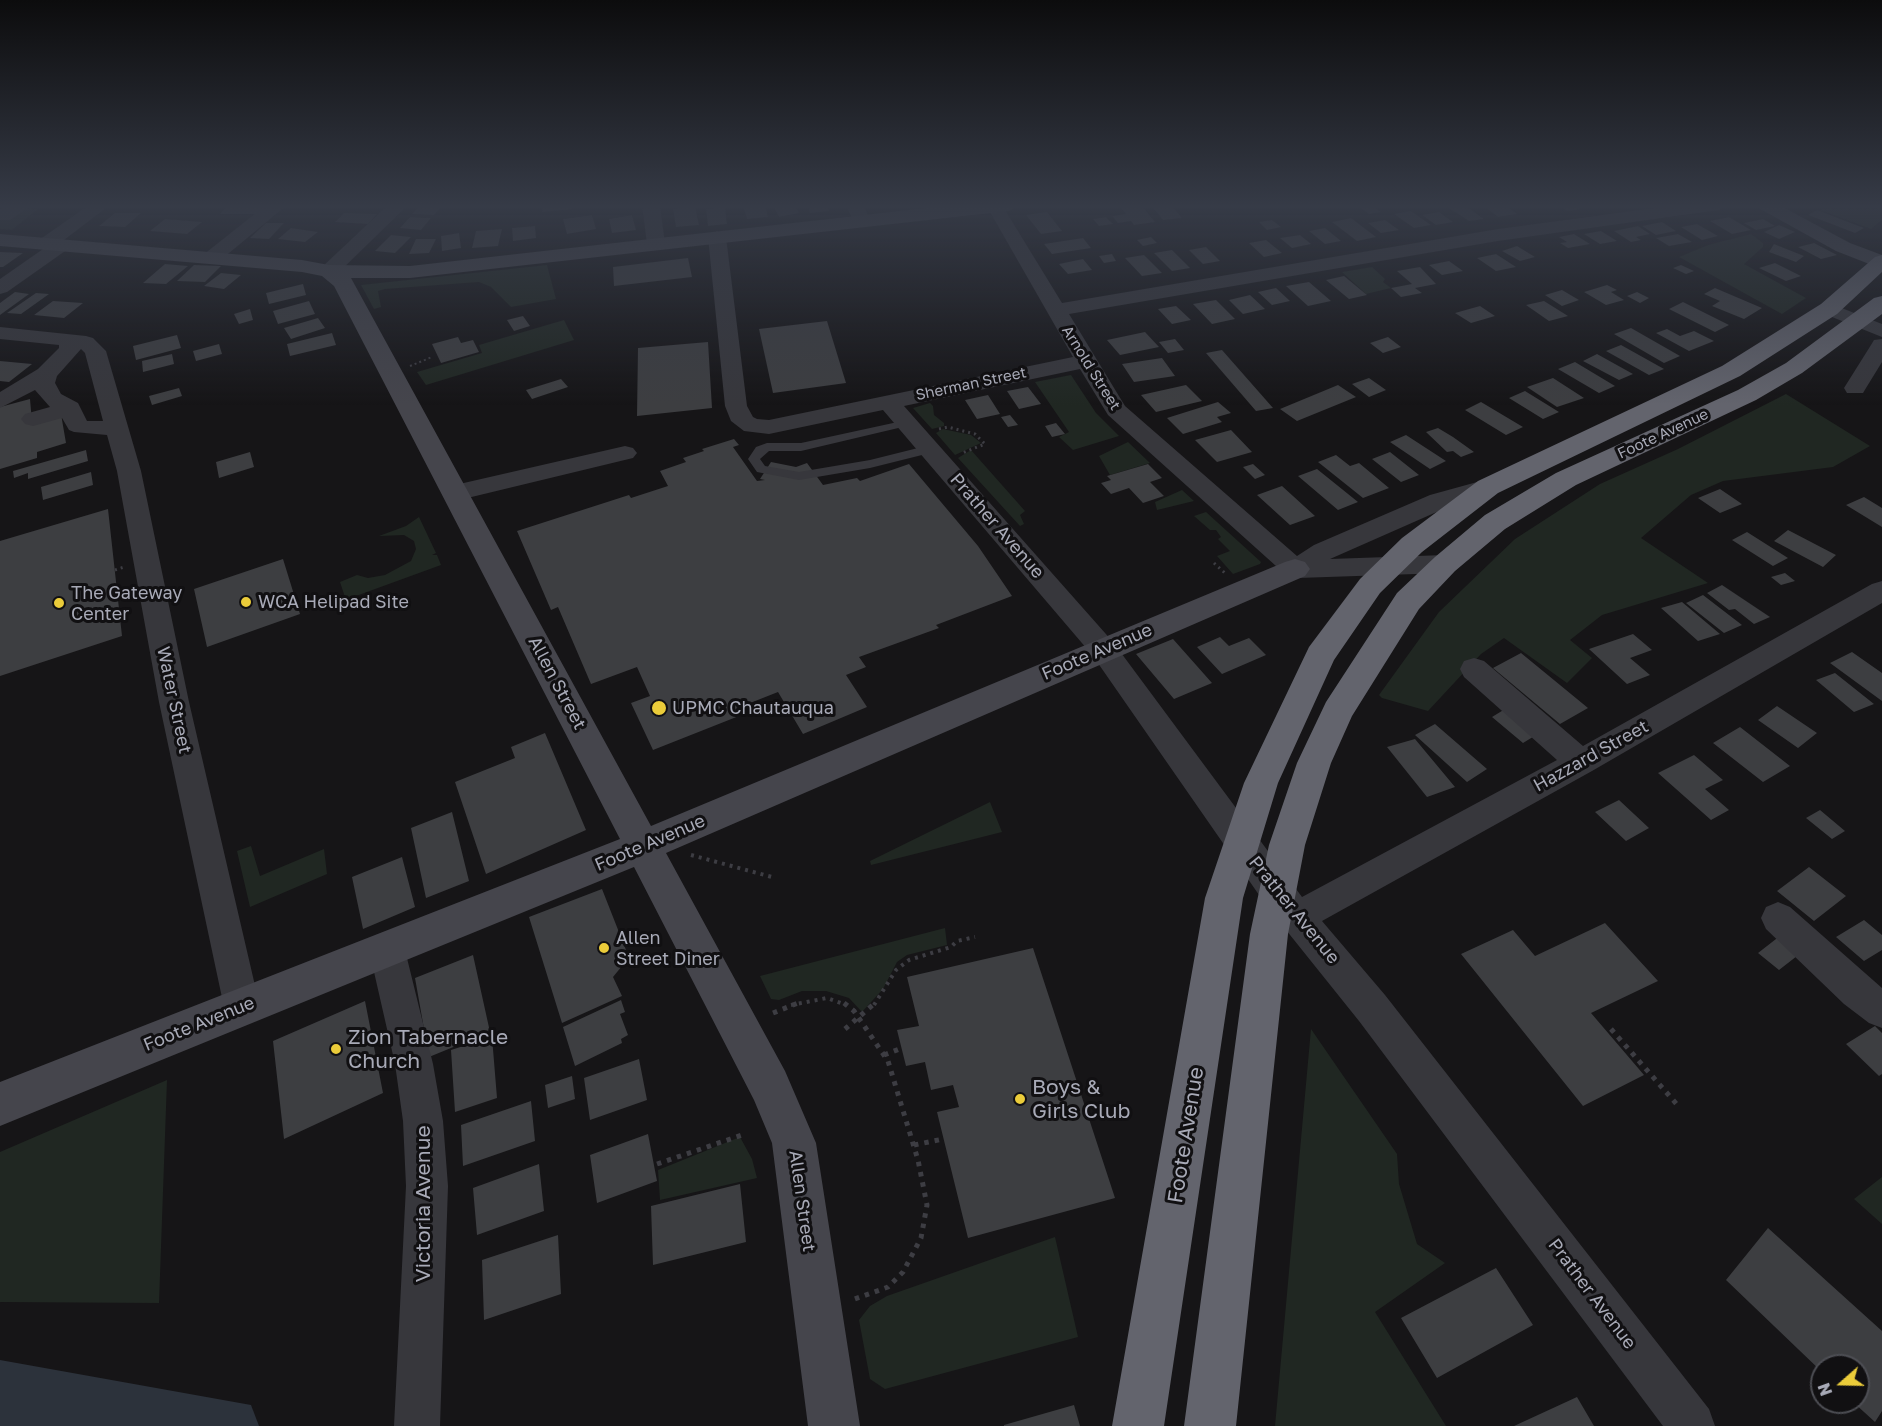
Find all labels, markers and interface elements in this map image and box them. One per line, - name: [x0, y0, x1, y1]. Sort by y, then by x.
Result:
- street label: Arnold Street: [1058, 322, 1124, 414]
- street label: Sherman Street: [914, 364, 1028, 404]
- street label: Foote Avenue: [1615, 405, 1711, 463]
- street label: Prather Avenue: [945, 469, 1049, 583]
- place label: The Gateway Center: [71, 582, 182, 624]
- place label: WCA Helipad Site: [258, 591, 409, 613]
- marker: WCA Helipad Site: [239, 595, 253, 609]
- marker: The Gateway Center: [52, 596, 66, 610]
- street label: Foote Avenue: [1039, 619, 1155, 685]
- street label: Allen Street: [523, 633, 591, 733]
- street label: Water Street: [152, 644, 196, 756]
- place label: UPMC Chautauqua: [672, 697, 834, 719]
- marker: UPMC Chautauqua: [650, 699, 668, 717]
- street label: Hazzard Street: [1530, 715, 1652, 797]
- street label: Foote Avenue: [592, 810, 708, 876]
- street label: Prather Avenue: [1244, 852, 1344, 968]
- place label: Allen Street Diner: [616, 927, 720, 970]
- marker: Allen Street Diner: [597, 941, 611, 955]
- street label: Foote Avenue: [140, 992, 258, 1056]
- place label: Zion Tabernacle Church: [348, 1024, 508, 1074]
- marker: Zion Tabernacle Church: [329, 1042, 343, 1056]
- street label: Foote Avenue: [1163, 1065, 1209, 1205]
- place label: Boys & Girls Club: [1032, 1074, 1130, 1124]
- marker: Boys & Girls Club: [1013, 1092, 1027, 1106]
- street label: Victoria Avenue: [410, 1125, 436, 1283]
- street label: Allen Street: [784, 1149, 820, 1253]
- street label: Prather Avenue: [1544, 1235, 1640, 1353]
- north arrow: [1810, 1354, 1870, 1414]
- text: N: [1813, 1380, 1836, 1399]

